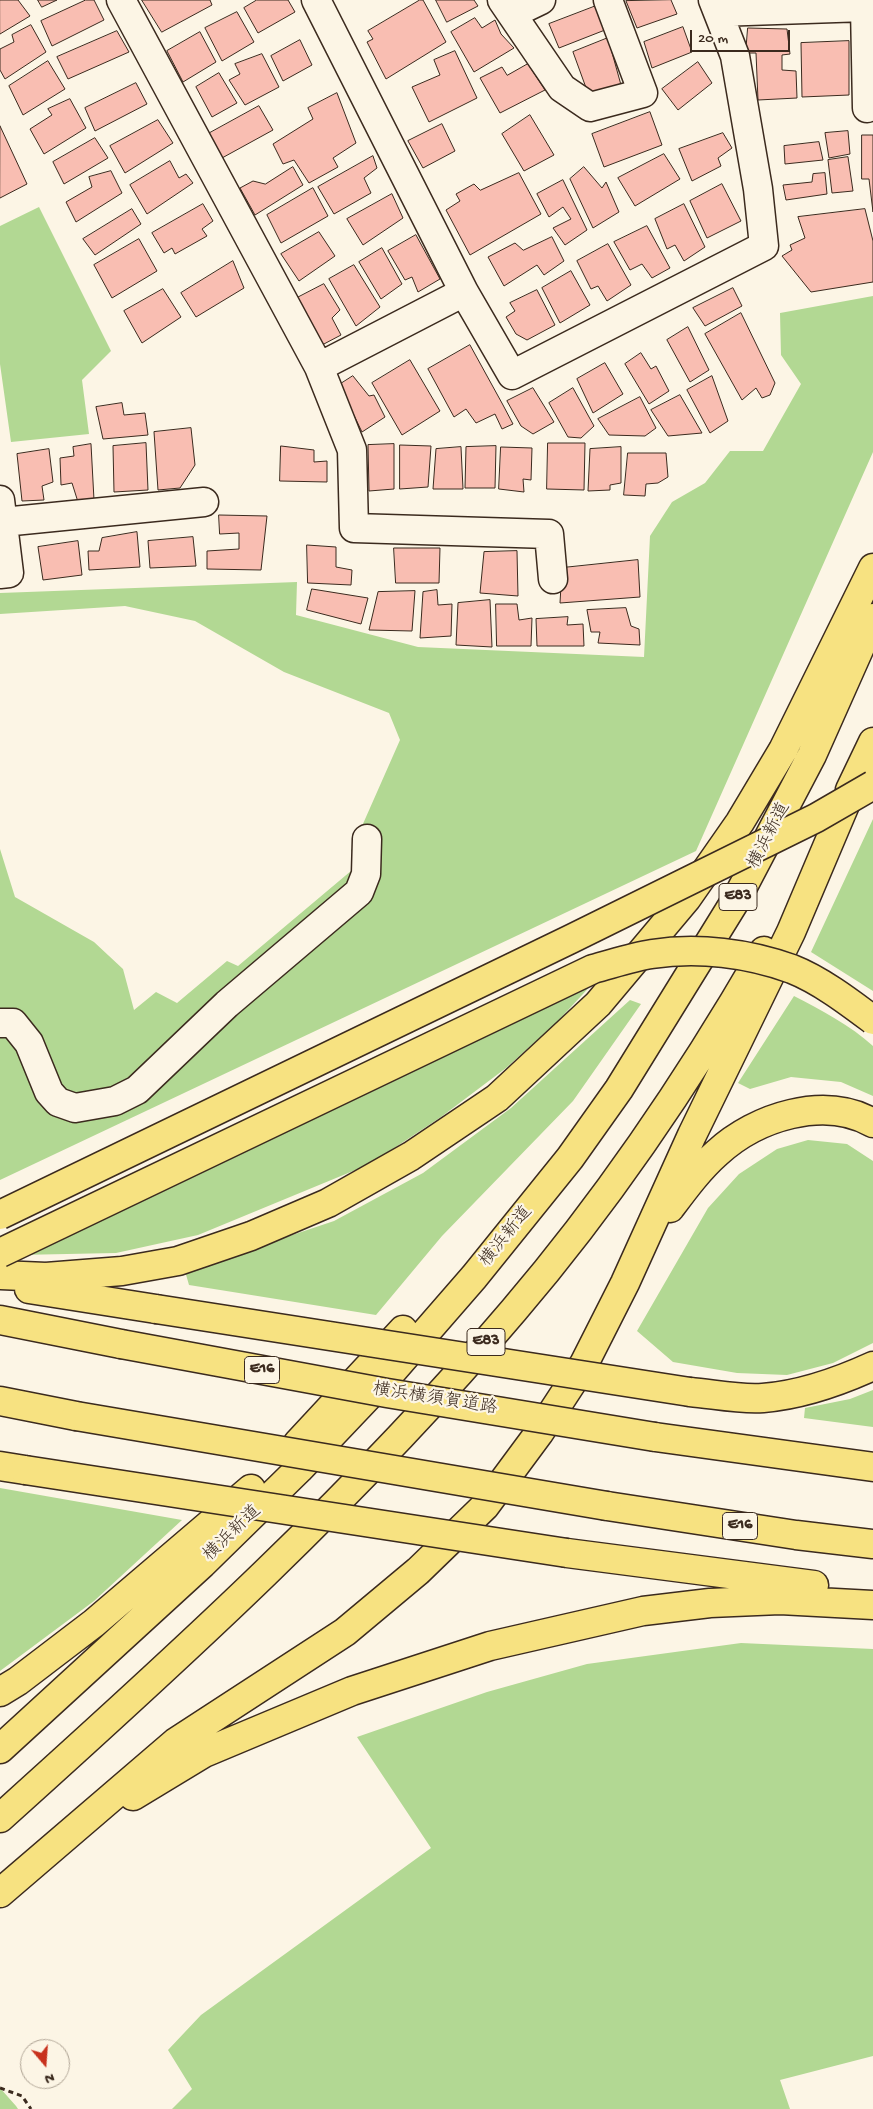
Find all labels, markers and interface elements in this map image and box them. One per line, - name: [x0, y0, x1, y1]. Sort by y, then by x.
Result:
- scale bar: [693, 20, 793, 52]
- text: 20 m: [698, 30, 728, 48]
- street label: 横浜新道: [744, 799, 796, 873]
- road number: E83: [719, 884, 757, 910]
- street label: 横浜新道: [476, 1202, 538, 1272]
- road number: E83: [467, 1328, 505, 1355]
- road number: E16: [244, 1356, 280, 1384]
- street label: 横浜横須賀道路: [371, 1379, 499, 1421]
- street label: 横浜新道: [200, 1501, 266, 1567]
- road number: E16: [722, 1512, 758, 1540]
- north arrow: [20, 2039, 70, 2089]
- text: N: [43, 2068, 56, 2087]

